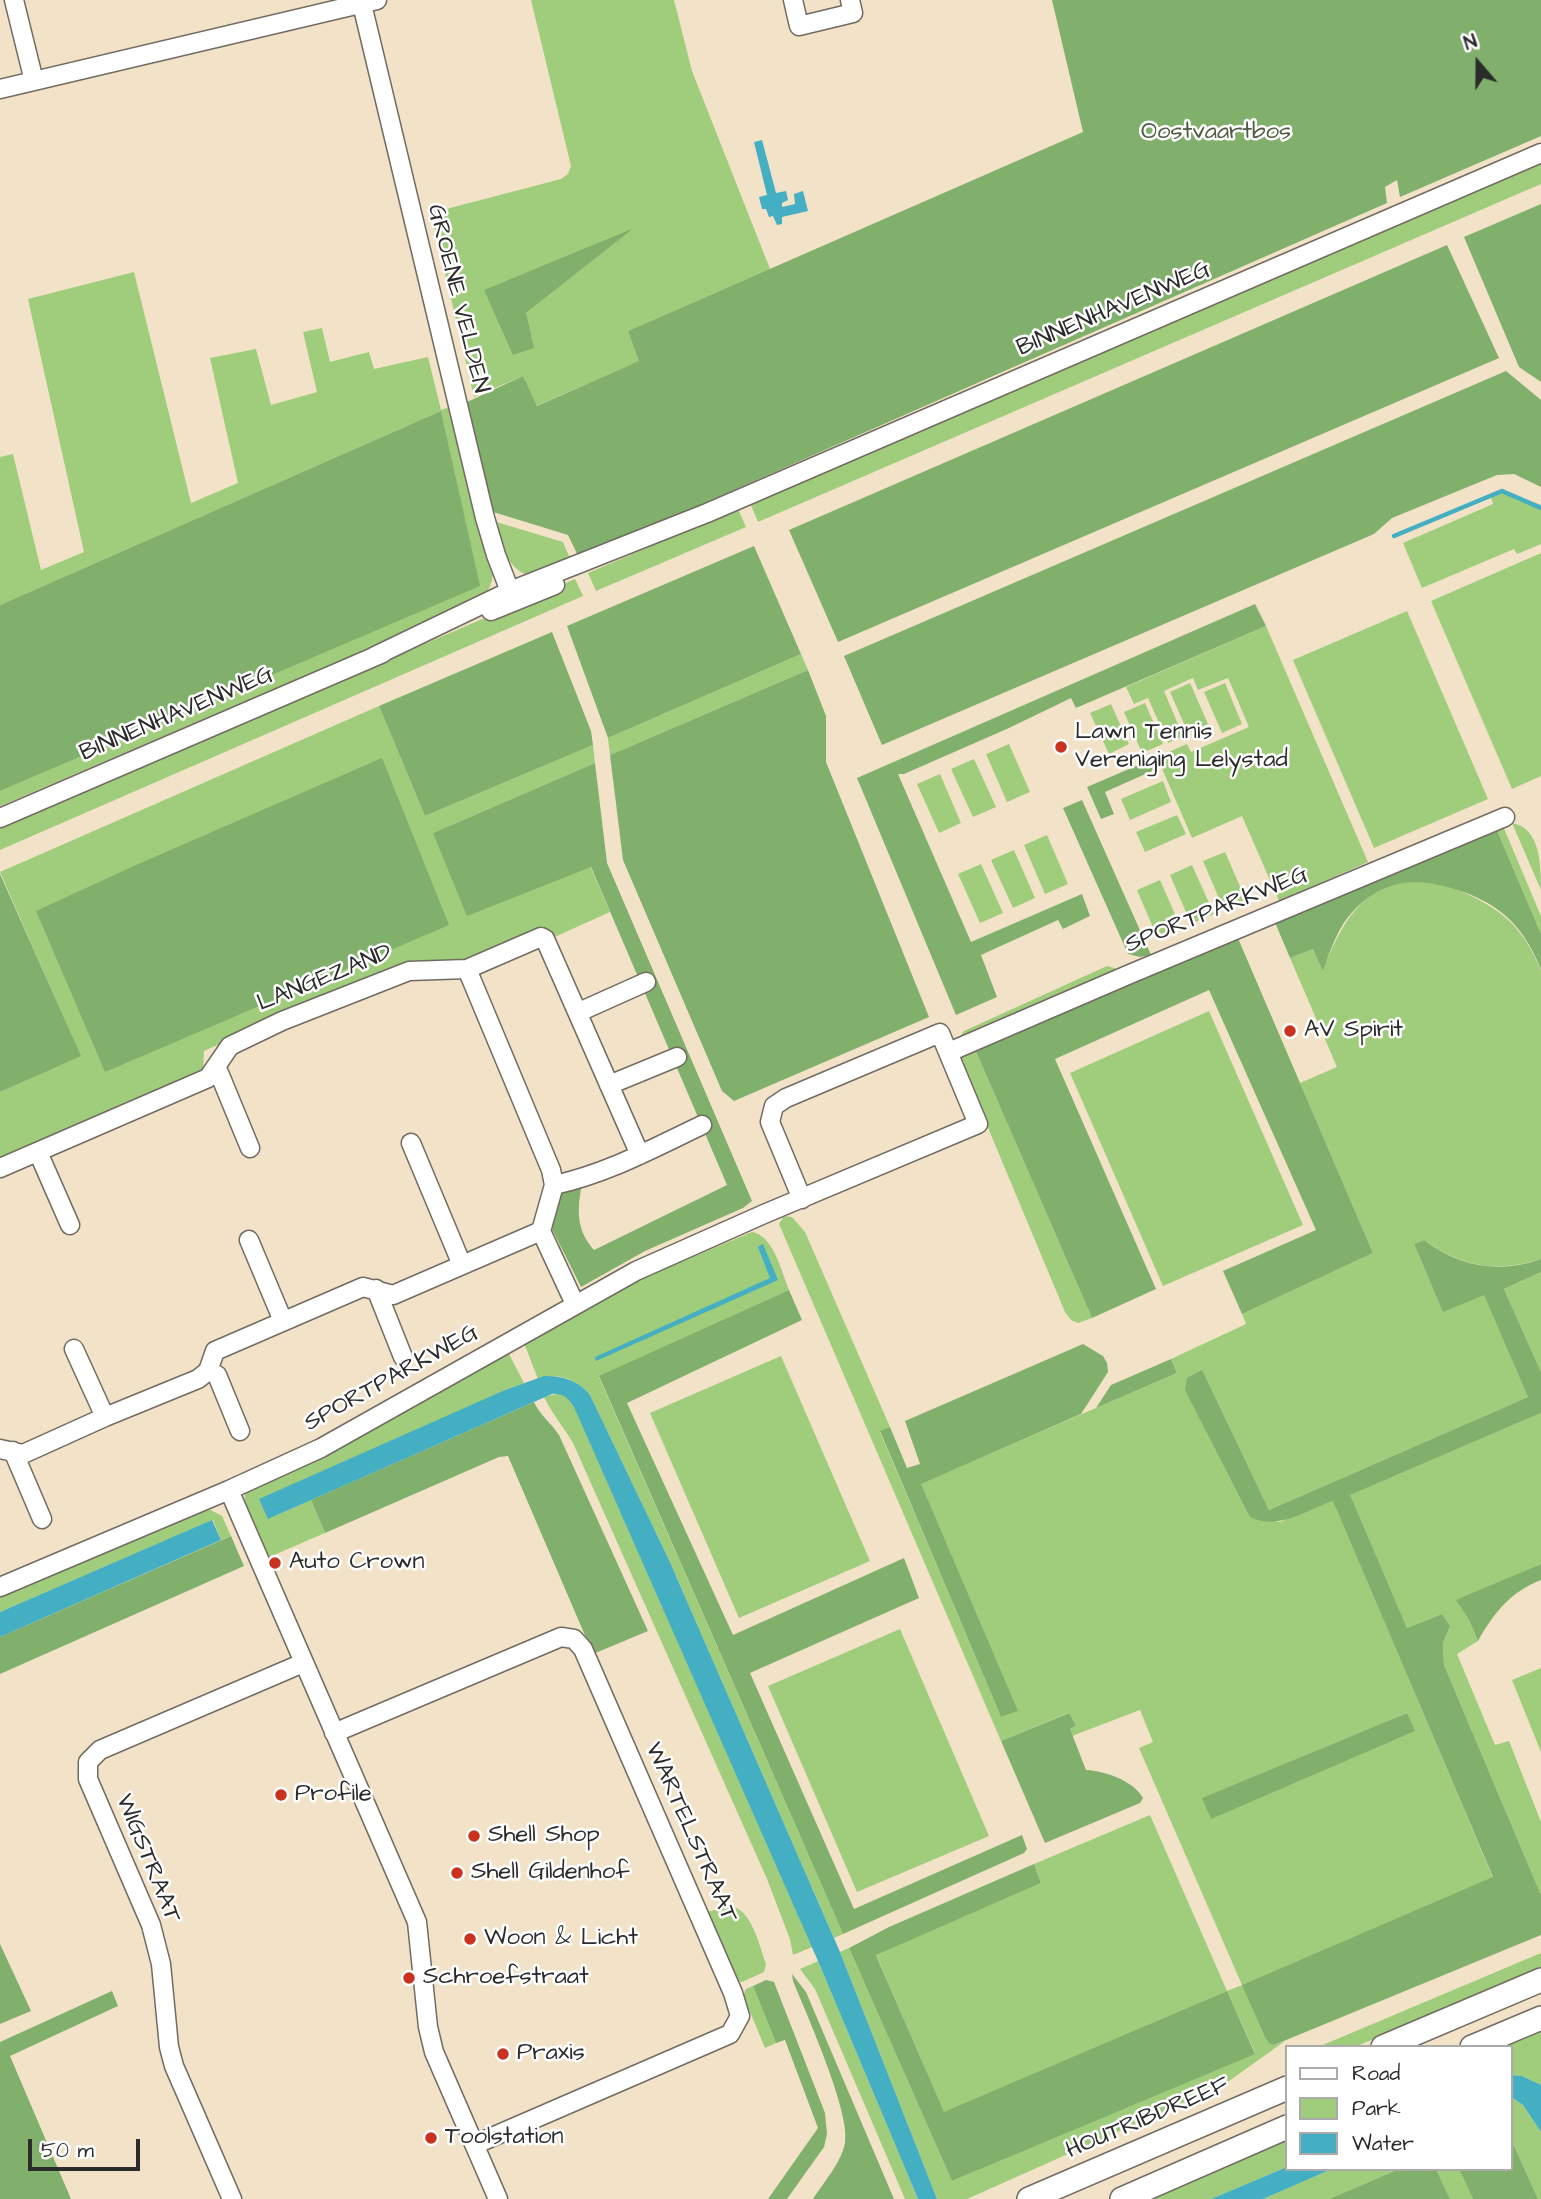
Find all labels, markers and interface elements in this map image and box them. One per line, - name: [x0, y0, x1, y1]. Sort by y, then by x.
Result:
- north arrow: [1443, 28, 1513, 98]
- text: N: [1460, 28, 1481, 58]
- park label: Oostvaartbos: [1141, 119, 1291, 147]
- street label: GROENE VELDEN: [420, 202, 494, 396]
- street label: BINNENHAVENWEG: [1013, 256, 1215, 364]
- street label: BINNENHAVENWEG: [76, 661, 278, 769]
- place label: Lawn Tennis Vereniging Lelystad: [1075, 719, 1288, 775]
- marker: Lawn Tennis Vereniging Lelystad: [1053, 739, 1069, 755]
- street label: SPORTPARKWEG: [1121, 861, 1313, 961]
- street label: LANGEZAND: [253, 939, 397, 1019]
- place label: AV Spirit: [1304, 1017, 1403, 1045]
- marker: AV Spirit: [1282, 1023, 1298, 1039]
- street label: SPORTPARKWEG: [300, 1319, 484, 1439]
- place label: Auto Crown: [289, 1549, 425, 1577]
- marker: Auto Crown: [267, 1555, 283, 1571]
- street label: WARTELSTRAAT: [637, 1739, 743, 1927]
- place label: Profile: [295, 1781, 372, 1809]
- marker: Profile: [273, 1787, 289, 1803]
- street label: WIGSTRAAT: [108, 1791, 186, 1927]
- place label: Shell Shop: [488, 1822, 600, 1850]
- marker: Shell Shop: [466, 1828, 482, 1844]
- place label: Shell Gildenhof: [471, 1859, 629, 1887]
- marker: Shell Gildenhof: [449, 1865, 465, 1881]
- place label: Woon & Licht: [484, 1925, 638, 1953]
- marker: Woon & Licht: [462, 1931, 478, 1947]
- place label: Schroefstraat: [423, 1964, 589, 1992]
- marker: Schroefstraat: [401, 1970, 417, 1986]
- place label: Praxis: [517, 2040, 585, 2068]
- legend: [1286, 2045, 1513, 2171]
- marker: Praxis: [495, 2046, 511, 2062]
- text: Road: [1352, 2059, 1400, 2088]
- street label: HOUTRIBDREEF: [1062, 2072, 1234, 2166]
- text: Park: [1352, 2094, 1401, 2123]
- place label: Toolstation: [445, 2124, 564, 2152]
- scale bar: [32, 2126, 144, 2170]
- text: Water: [1352, 2129, 1414, 2158]
- marker: Toolstation: [423, 2130, 439, 2146]
- text: 50 m: [41, 2136, 94, 2165]

